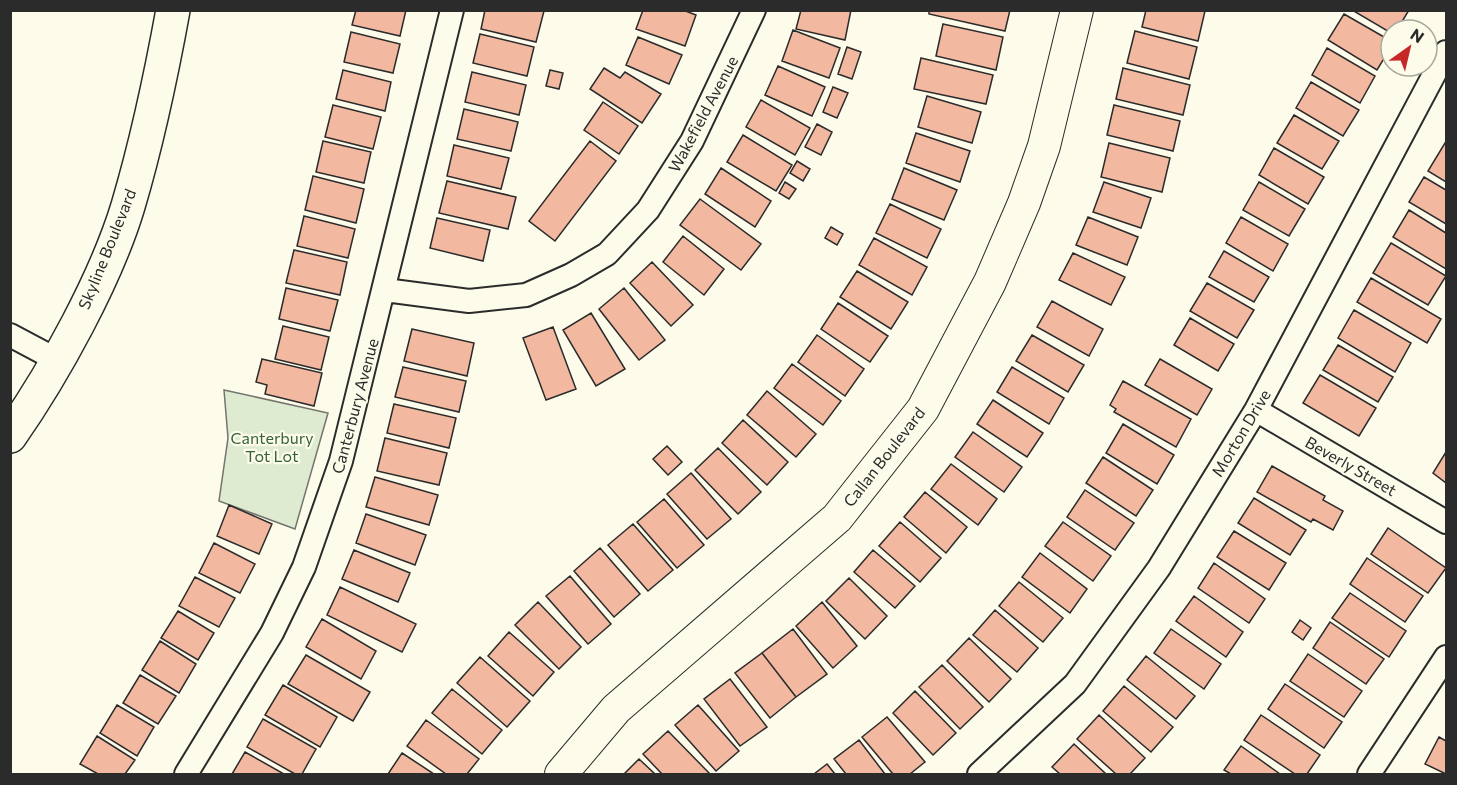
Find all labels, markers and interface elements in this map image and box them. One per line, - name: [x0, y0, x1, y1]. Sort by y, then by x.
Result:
- north arrow: [1379, 18, 1439, 78]
- text: N: [1407, 24, 1428, 46]
- street label: Wakefield Avenue: [664, 52, 741, 175]
- street label: Skyline Boulevard: [74, 186, 139, 312]
- street label: Canterbury Avenue: [327, 336, 382, 476]
- street label: Morton Drive: [1207, 386, 1274, 480]
- street label: Callan Boulevard: [839, 403, 928, 510]
- park label: Canterbury Tot Lot: [231, 428, 313, 465]
- street label: Beverly Street: [1302, 432, 1401, 500]

